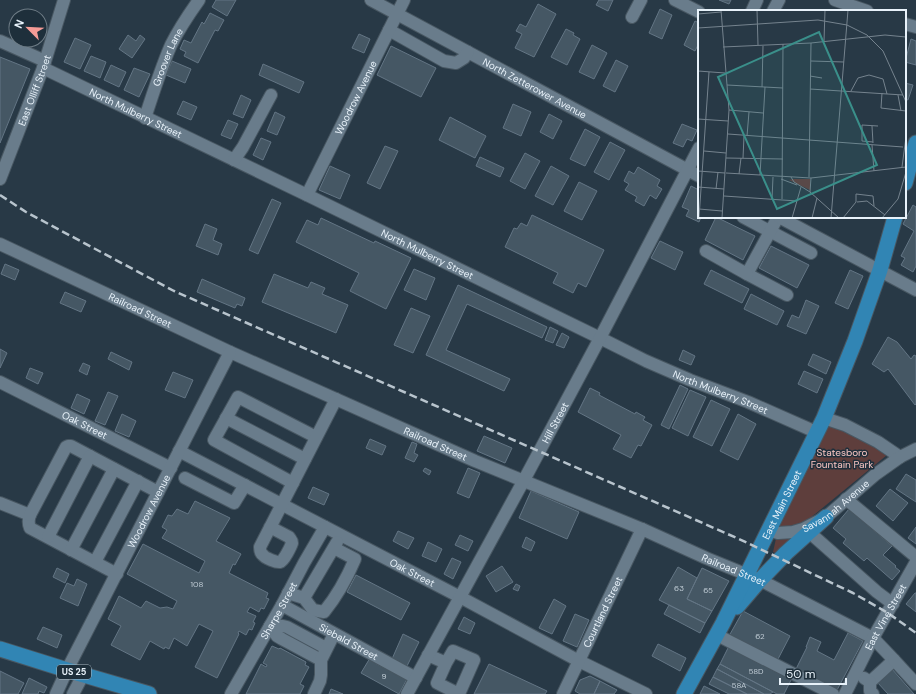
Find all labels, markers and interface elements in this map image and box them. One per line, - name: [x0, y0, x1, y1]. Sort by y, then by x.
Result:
- north arrow: [8, 8, 48, 48]
- inset map: [698, 10, 906, 218]
- text: N: [11, 17, 27, 30]
- street label: Groover Lane: [150, 25, 186, 88]
- street label: East Olliff Street: [15, 53, 54, 128]
- street label: North Zetterower Avenue: [480, 55, 589, 122]
- street label: Woodrow Avenue: [332, 58, 380, 137]
- street label: North Mulberry Street: [87, 85, 184, 141]
- street label: North Mulberry Street: [379, 226, 476, 282]
- street label: Railroad Street: [106, 290, 174, 331]
- street label: North Mulberry Street: [671, 367, 770, 417]
- street label: Hill Street: [539, 400, 571, 446]
- street label: Oak Street: [60, 408, 110, 442]
- street label: Railroad Street: [402, 424, 469, 464]
- park label: Statesboro Fountain Park: [811, 446, 873, 471]
- street label: East Main Street: [759, 468, 804, 542]
- street label: Woodrow Avenue: [125, 472, 173, 550]
- street label: Savannah Avenue: [800, 477, 872, 535]
- street label: Railroad Street: [700, 551, 768, 589]
- street label: Oak Street: [387, 556, 437, 590]
- street label: Courtland Street: [580, 574, 625, 650]
- house number: 108: [191, 579, 204, 589]
- street label: Sharpe Street: [258, 580, 300, 642]
- street label: East Vine Street: [862, 581, 909, 652]
- house number: 63: [674, 583, 684, 593]
- house number: 65: [703, 585, 713, 595]
- street label: Siebald Street: [317, 620, 380, 663]
- house number: 62: [755, 631, 765, 641]
- scale bar: [780, 660, 846, 686]
- road number: US 25: [57, 665, 91, 679]
- house number: 58D: [748, 666, 764, 676]
- text: 50 m: [786, 666, 815, 682]
- house number: 9: [381, 671, 387, 681]
- house number: 58A: [732, 680, 747, 690]

